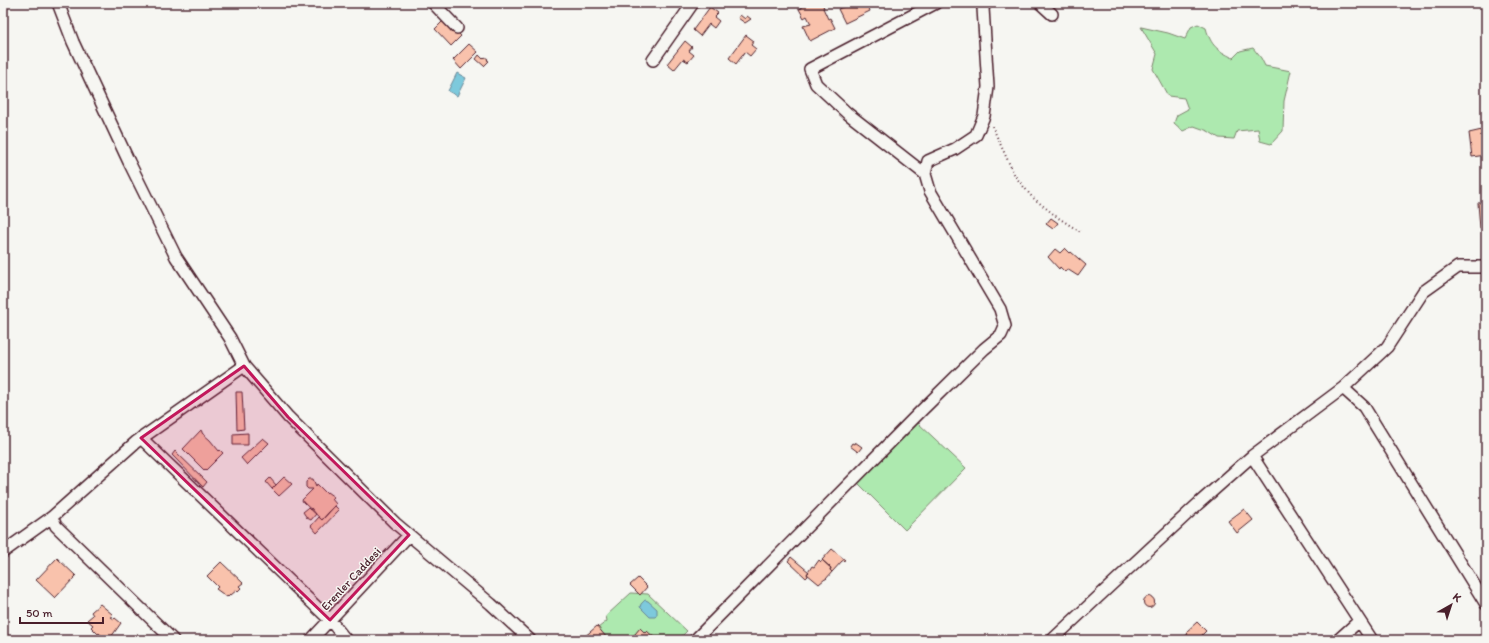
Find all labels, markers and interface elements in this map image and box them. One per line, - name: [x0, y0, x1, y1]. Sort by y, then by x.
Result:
- street label: Erenler Caddesi: [318, 545, 384, 613]
- north arrow: [1431, 585, 1471, 625]
- text: K: [1450, 590, 1465, 605]
- scale bar: [20, 599, 103, 625]
- text: 50 m: [26, 606, 52, 620]

